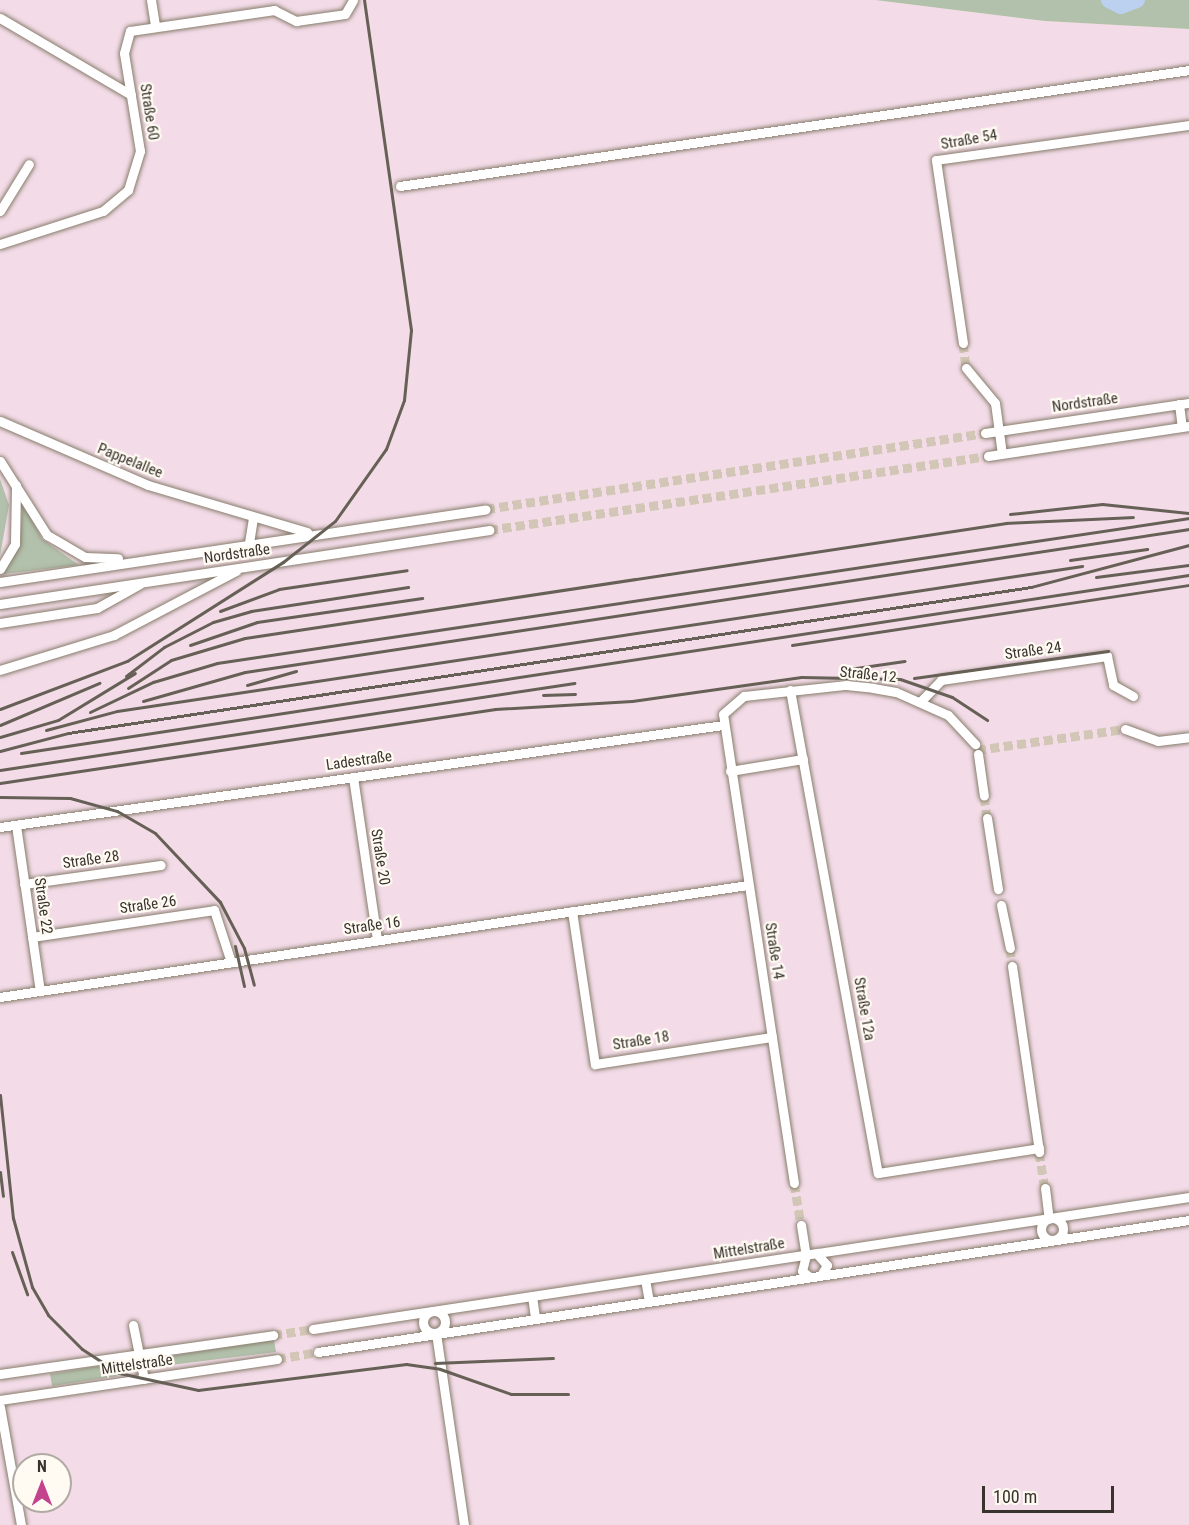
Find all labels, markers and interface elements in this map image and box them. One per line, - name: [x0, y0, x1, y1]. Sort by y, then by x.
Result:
- street label: Straße 60: [136, 83, 162, 141]
- street label: Straße 54: [939, 126, 999, 154]
- street label: Nordstraße: [1051, 389, 1119, 417]
- street label: Pappelallee: [95, 440, 165, 482]
- street label: Nordstraße: [203, 540, 271, 568]
- street label: Straße 24: [1004, 638, 1062, 664]
- street label: Straße 12: [839, 663, 897, 687]
- street label: Ladestraße: [325, 747, 393, 775]
- street label: Straße 20: [367, 828, 393, 886]
- street label: Straße 28: [62, 847, 120, 873]
- street label: Straße 22: [30, 877, 56, 935]
- street label: Straße 26: [119, 892, 177, 918]
- street label: Straße 16: [343, 913, 401, 939]
- street label: Straße 14: [761, 922, 787, 980]
- street label: Straße 12a: [850, 976, 878, 1042]
- street label: Straße 18: [612, 1028, 670, 1054]
- street label: Mittelstraße: [712, 1235, 786, 1263]
- street label: Mittelstraße: [100, 1351, 174, 1379]
- north arrow: [12, 1453, 72, 1513]
- text: N: [37, 1457, 47, 1476]
- scale bar: [985, 1474, 1117, 1512]
- text: 100 m: [993, 1486, 1037, 1507]

